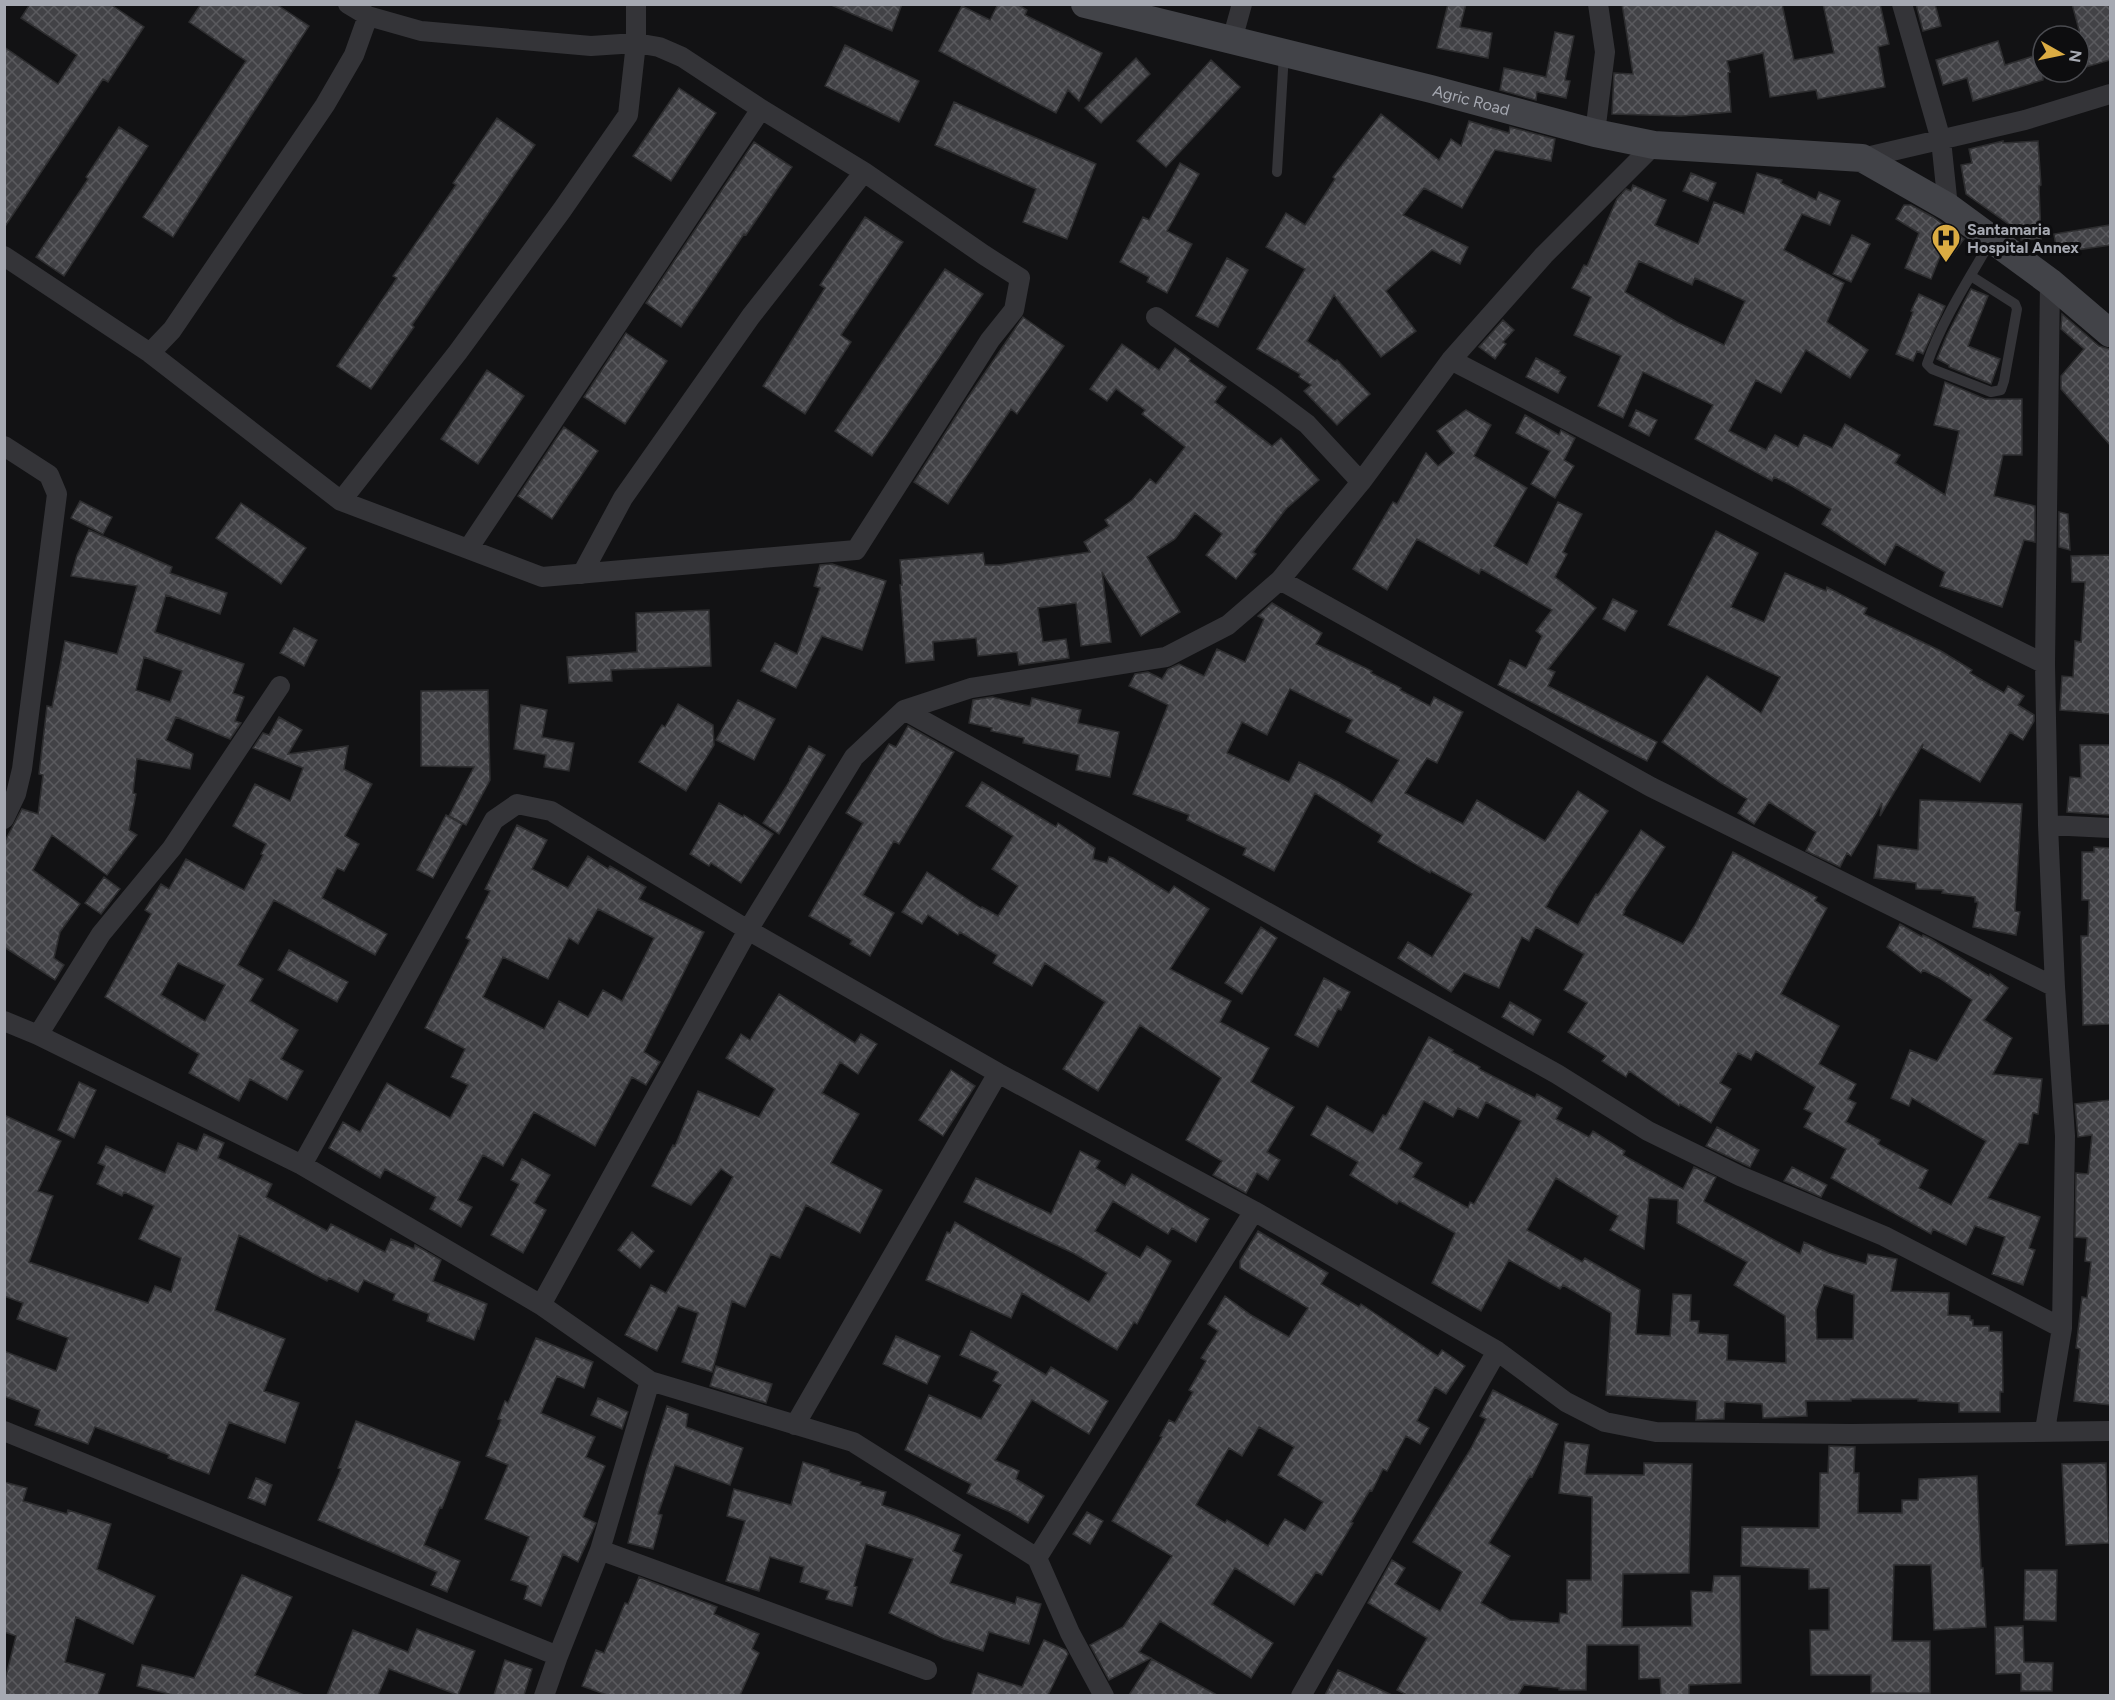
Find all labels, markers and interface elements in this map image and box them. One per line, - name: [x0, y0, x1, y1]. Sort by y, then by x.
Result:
- north arrow: [2031, 24, 2091, 84]
- text: N: [2065, 49, 2086, 64]
- street label: Agric Road: [1431, 81, 1512, 120]
- place label: Santamaria Hospital Annex: [1967, 220, 2079, 257]
- hospital icon: Santamaria Hospital Annex: [1930, 222, 1962, 264]

